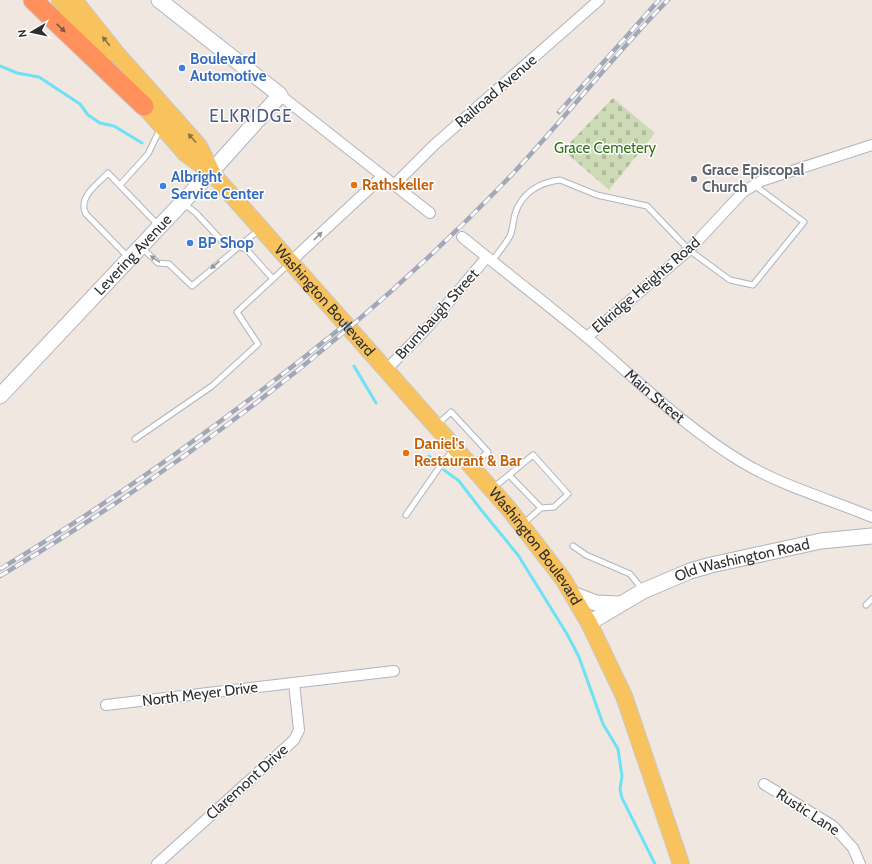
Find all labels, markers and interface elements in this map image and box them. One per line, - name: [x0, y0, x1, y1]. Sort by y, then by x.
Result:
- north arrow: [12, 12, 52, 52]
- one-way arrow: [56, 23, 66, 32]
- text: N: [15, 29, 30, 39]
- one-way arrow: [102, 35, 110, 46]
- place label: Boulevard Automotive: [190, 50, 267, 85]
- street label: Railroad Avenue: [452, 50, 541, 131]
- marker: Boulevard Automotive: [177, 63, 187, 73]
- district label: ELKRIDGE: [209, 106, 293, 126]
- one-way arrow: [187, 133, 197, 143]
- park label: Grace Cemetery: [554, 139, 656, 157]
- place label: Grace Episcopal Church: [702, 161, 804, 196]
- place label: Albright Service Center: [171, 168, 264, 203]
- marker: Grace Episcopal Church: [689, 174, 699, 184]
- place label: Rathskeller: [362, 176, 434, 194]
- marker: Rathskeller: [349, 180, 359, 190]
- marker: Albright Service Center: [158, 181, 168, 191]
- street label: Levering Avenue: [91, 210, 176, 299]
- one-way arrow: [313, 231, 323, 241]
- street label: Elkridge Heights Road: [588, 233, 704, 337]
- place label: BP Shop: [198, 234, 254, 252]
- marker: BP Shop: [185, 238, 195, 248]
- street label: Washington Boulevard: [270, 241, 379, 360]
- one-way arrow: [150, 255, 160, 263]
- one-way arrow: [210, 261, 221, 269]
- street label: Brumbaugh Street: [392, 265, 482, 363]
- street label: Main Street: [621, 366, 688, 427]
- place label: Daniel's Restaurant & Bar: [414, 435, 522, 470]
- marker: Daniel's Restaurant & Bar: [401, 448, 411, 458]
- street label: Washington Boulevard: [485, 484, 585, 608]
- street label: Old Washington Road: [672, 535, 811, 586]
- street label: North Meyer Drive: [141, 678, 259, 710]
- street label: Claremont Drive: [202, 740, 292, 823]
- street label: Rustic Lane: [773, 785, 843, 839]

